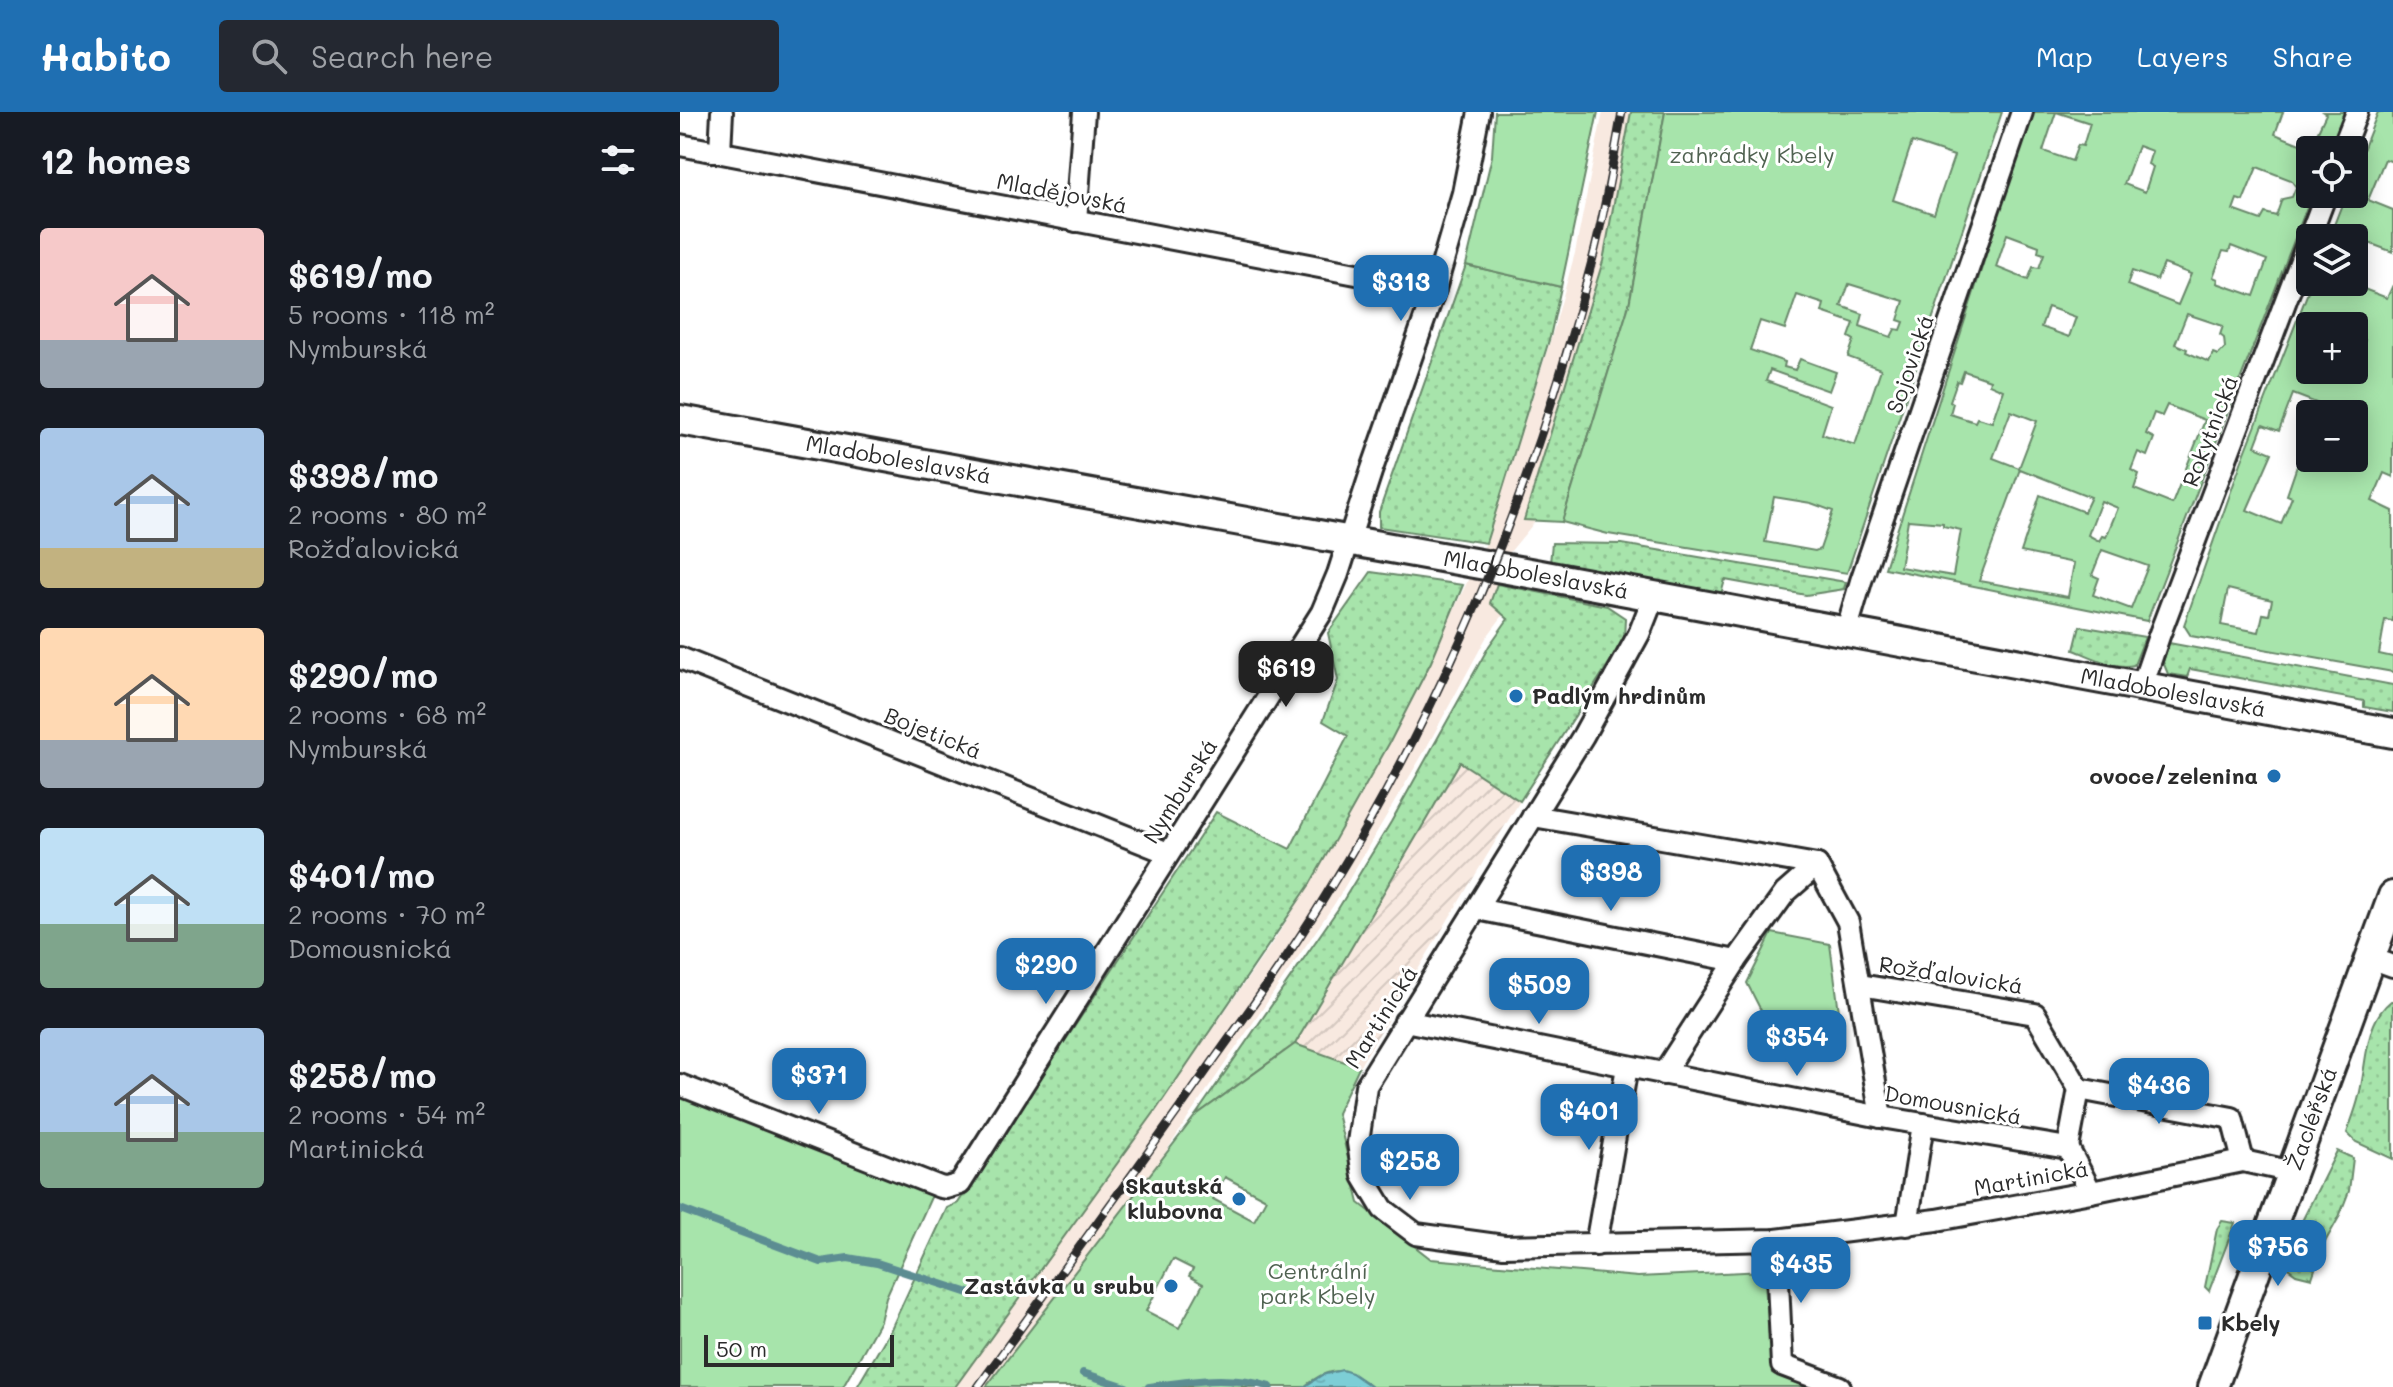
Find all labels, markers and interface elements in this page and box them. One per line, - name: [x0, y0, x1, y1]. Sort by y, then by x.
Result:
- search box: [219, 20, 779, 92]
- text: Habito: [40, 31, 171, 81]
- icon: search: [247, 34, 291, 78]
- text: Search here: [311, 36, 493, 76]
- text: Map: [2036, 38, 2093, 74]
- text: Layers: [2137, 38, 2229, 74]
- text: Share: [2273, 38, 2353, 74]
- map controls: [2296, 136, 2368, 472]
- button: locate: [2296, 136, 2368, 208]
- text: 12 homes: [40, 138, 191, 183]
- icon: filters: [596, 138, 640, 182]
- park label: zahrádky Kbely: [1669, 140, 1835, 169]
- street label: Mladějovská: [994, 166, 1130, 219]
- button: layers: [2296, 224, 2368, 296]
- text: $619/mo: [288, 252, 433, 297]
- pin: $313: [1354, 255, 1448, 323]
- icon: home: [104, 260, 200, 356]
- text: $313: [1372, 264, 1430, 298]
- text: 5 rooms · 118 m²: [288, 297, 495, 331]
- street label: Sojovická: [1879, 311, 1940, 417]
- button: +: [2296, 312, 2368, 384]
- text: Nymburská: [288, 331, 428, 365]
- street label: Rokytnická: [2175, 371, 2244, 491]
- button: −: [2296, 400, 2368, 472]
- street label: Mladoboleslavská: [804, 428, 994, 490]
- text: $398/mo: [288, 452, 438, 497]
- icon: home: [104, 460, 200, 556]
- text: 2 rooms · 80 m²: [288, 497, 487, 531]
- text: Rožďalovická: [288, 531, 460, 565]
- street label: Mladoboleslavská: [1441, 543, 1631, 605]
- pin: $619: [1239, 641, 1333, 709]
- text: $619: [1257, 650, 1315, 684]
- text: $290/mo: [288, 652, 438, 697]
- icon: home: [104, 660, 200, 756]
- street label: Mladoboleslavská: [2079, 660, 2268, 723]
- place label: Padlým hrdinům: [1532, 681, 1706, 710]
- marker: Padlým hrdinům: [1507, 687, 1525, 705]
- text: 2 rooms · 68 m²: [288, 697, 486, 731]
- street label: Bojetická: [880, 700, 986, 765]
- text: Nymburská: [288, 731, 428, 765]
- street label: Nymburská: [1136, 733, 1223, 849]
- place label: ovoce/zelenina: [2089, 761, 2258, 790]
- marker: ovoce/zelenina: [2265, 767, 2283, 785]
- pin: $398: [1564, 845, 1658, 913]
- text: $401/mo: [288, 852, 435, 897]
- text: $398: [1579, 854, 1643, 888]
- icon: home: [104, 860, 200, 956]
- text: 2 rooms · 70 m²: [288, 897, 485, 931]
- text: Domousnická: [288, 931, 452, 965]
- pin: $290: [999, 938, 1093, 1006]
- text: $290: [1015, 947, 1077, 981]
- street label: Rožďalovická: [1877, 949, 2025, 1000]
- pin: $509: [1492, 958, 1586, 1026]
- street label: Martinická: [1338, 960, 1424, 1074]
- text: $509: [1507, 967, 1571, 1001]
- pin: $354: [1750, 1010, 1844, 1078]
- text: $354: [1765, 1019, 1829, 1053]
- pin: $371: [772, 1048, 866, 1116]
- text: $258/mo: [288, 1052, 436, 1097]
- text: $371: [790, 1057, 848, 1091]
- pin: $436: [2112, 1058, 2206, 1126]
- icon: home: [104, 1060, 200, 1156]
- street label: Žacléřská: [2279, 1063, 2343, 1174]
- text: $436: [2127, 1067, 2191, 1101]
- street label: Domousnická: [1882, 1078, 2024, 1131]
- pin: $401: [1542, 1084, 1636, 1152]
- text: $401: [1559, 1093, 1619, 1127]
- text: 2 rooms · 54 m²: [288, 1097, 485, 1131]
- text: Martinická: [288, 1131, 425, 1165]
- pin: $258: [1363, 1134, 1457, 1202]
- text: $258: [1379, 1143, 1441, 1177]
- street label: Martinická: [1971, 1153, 2091, 1202]
- place label: Skautská klubovna: [1125, 1171, 1223, 1225]
- marker: Skautská klubovna: [1230, 1190, 1248, 1208]
- pin: $756: [2231, 1220, 2325, 1288]
- text: $756: [2247, 1229, 2309, 1263]
- pin: $435: [1754, 1237, 1848, 1305]
- text: $435: [1769, 1246, 1833, 1280]
- park label: Centrální park Kbely: [1260, 1256, 1376, 1310]
- place label: Zastávka u srubu: [964, 1271, 1155, 1300]
- marker: Zastávka u srubu: [1162, 1277, 1180, 1295]
- place label: Kbely: [2221, 1308, 2281, 1337]
- marker: Kbely: [2196, 1314, 2214, 1332]
- scale bar: [704, 1331, 894, 1367]
- text: 50 m: [716, 1334, 767, 1363]

